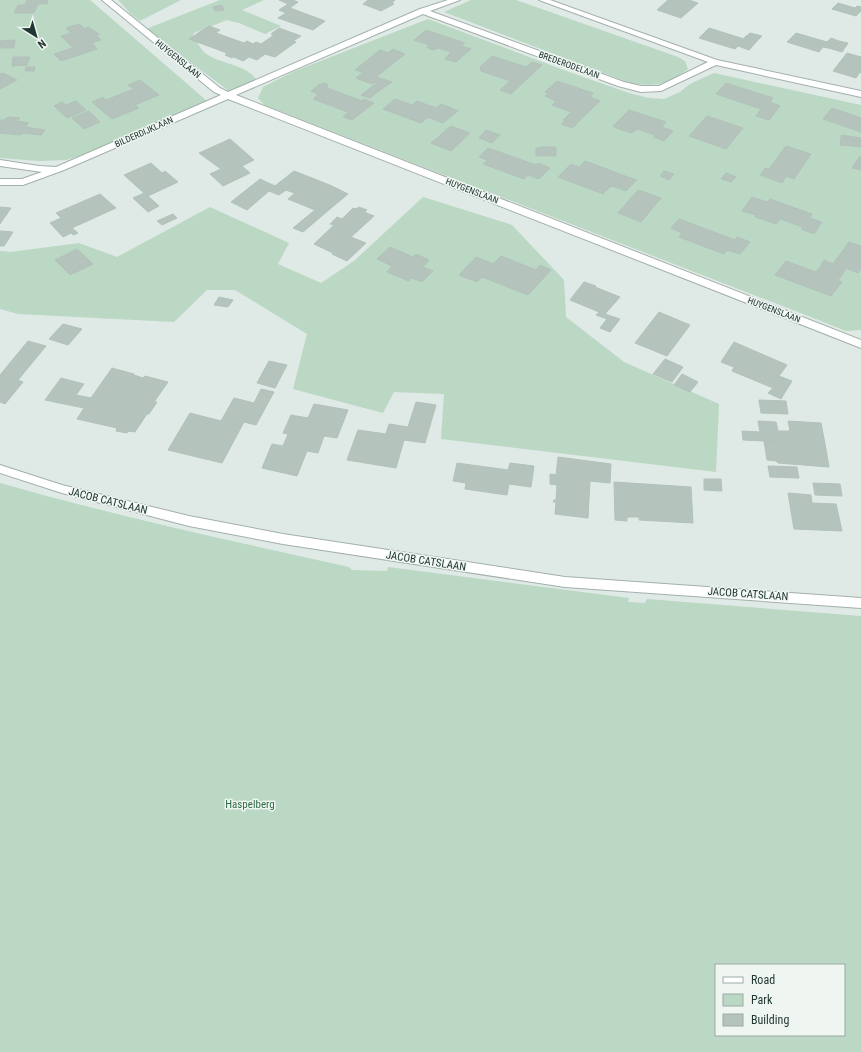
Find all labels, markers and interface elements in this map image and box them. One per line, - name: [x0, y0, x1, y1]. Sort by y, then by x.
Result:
- north arrow: [16, 16, 56, 56]
- text: N: [35, 36, 48, 51]
- street label: HUYGENSLAAN: [153, 38, 203, 80]
- street label: BREDERODELAAN: [537, 49, 601, 81]
- street label: BILDERDIJKLAAN: [113, 115, 175, 149]
- street label: HUYGENSLAAN: [444, 176, 500, 206]
- street label: HUYGENSLAAN: [746, 295, 802, 325]
- street label: JACOB CATSLAAN: [67, 485, 149, 517]
- street label: JACOB CATSLAAN: [385, 548, 467, 574]
- street label: JACOB CATSLAAN: [707, 585, 789, 603]
- park label: Haspelberg: [225, 798, 275, 811]
- legend: [715, 964, 845, 1036]
- text: Road: [751, 973, 775, 987]
- text: Park: [751, 993, 773, 1007]
- text: Building: [751, 1013, 789, 1027]

